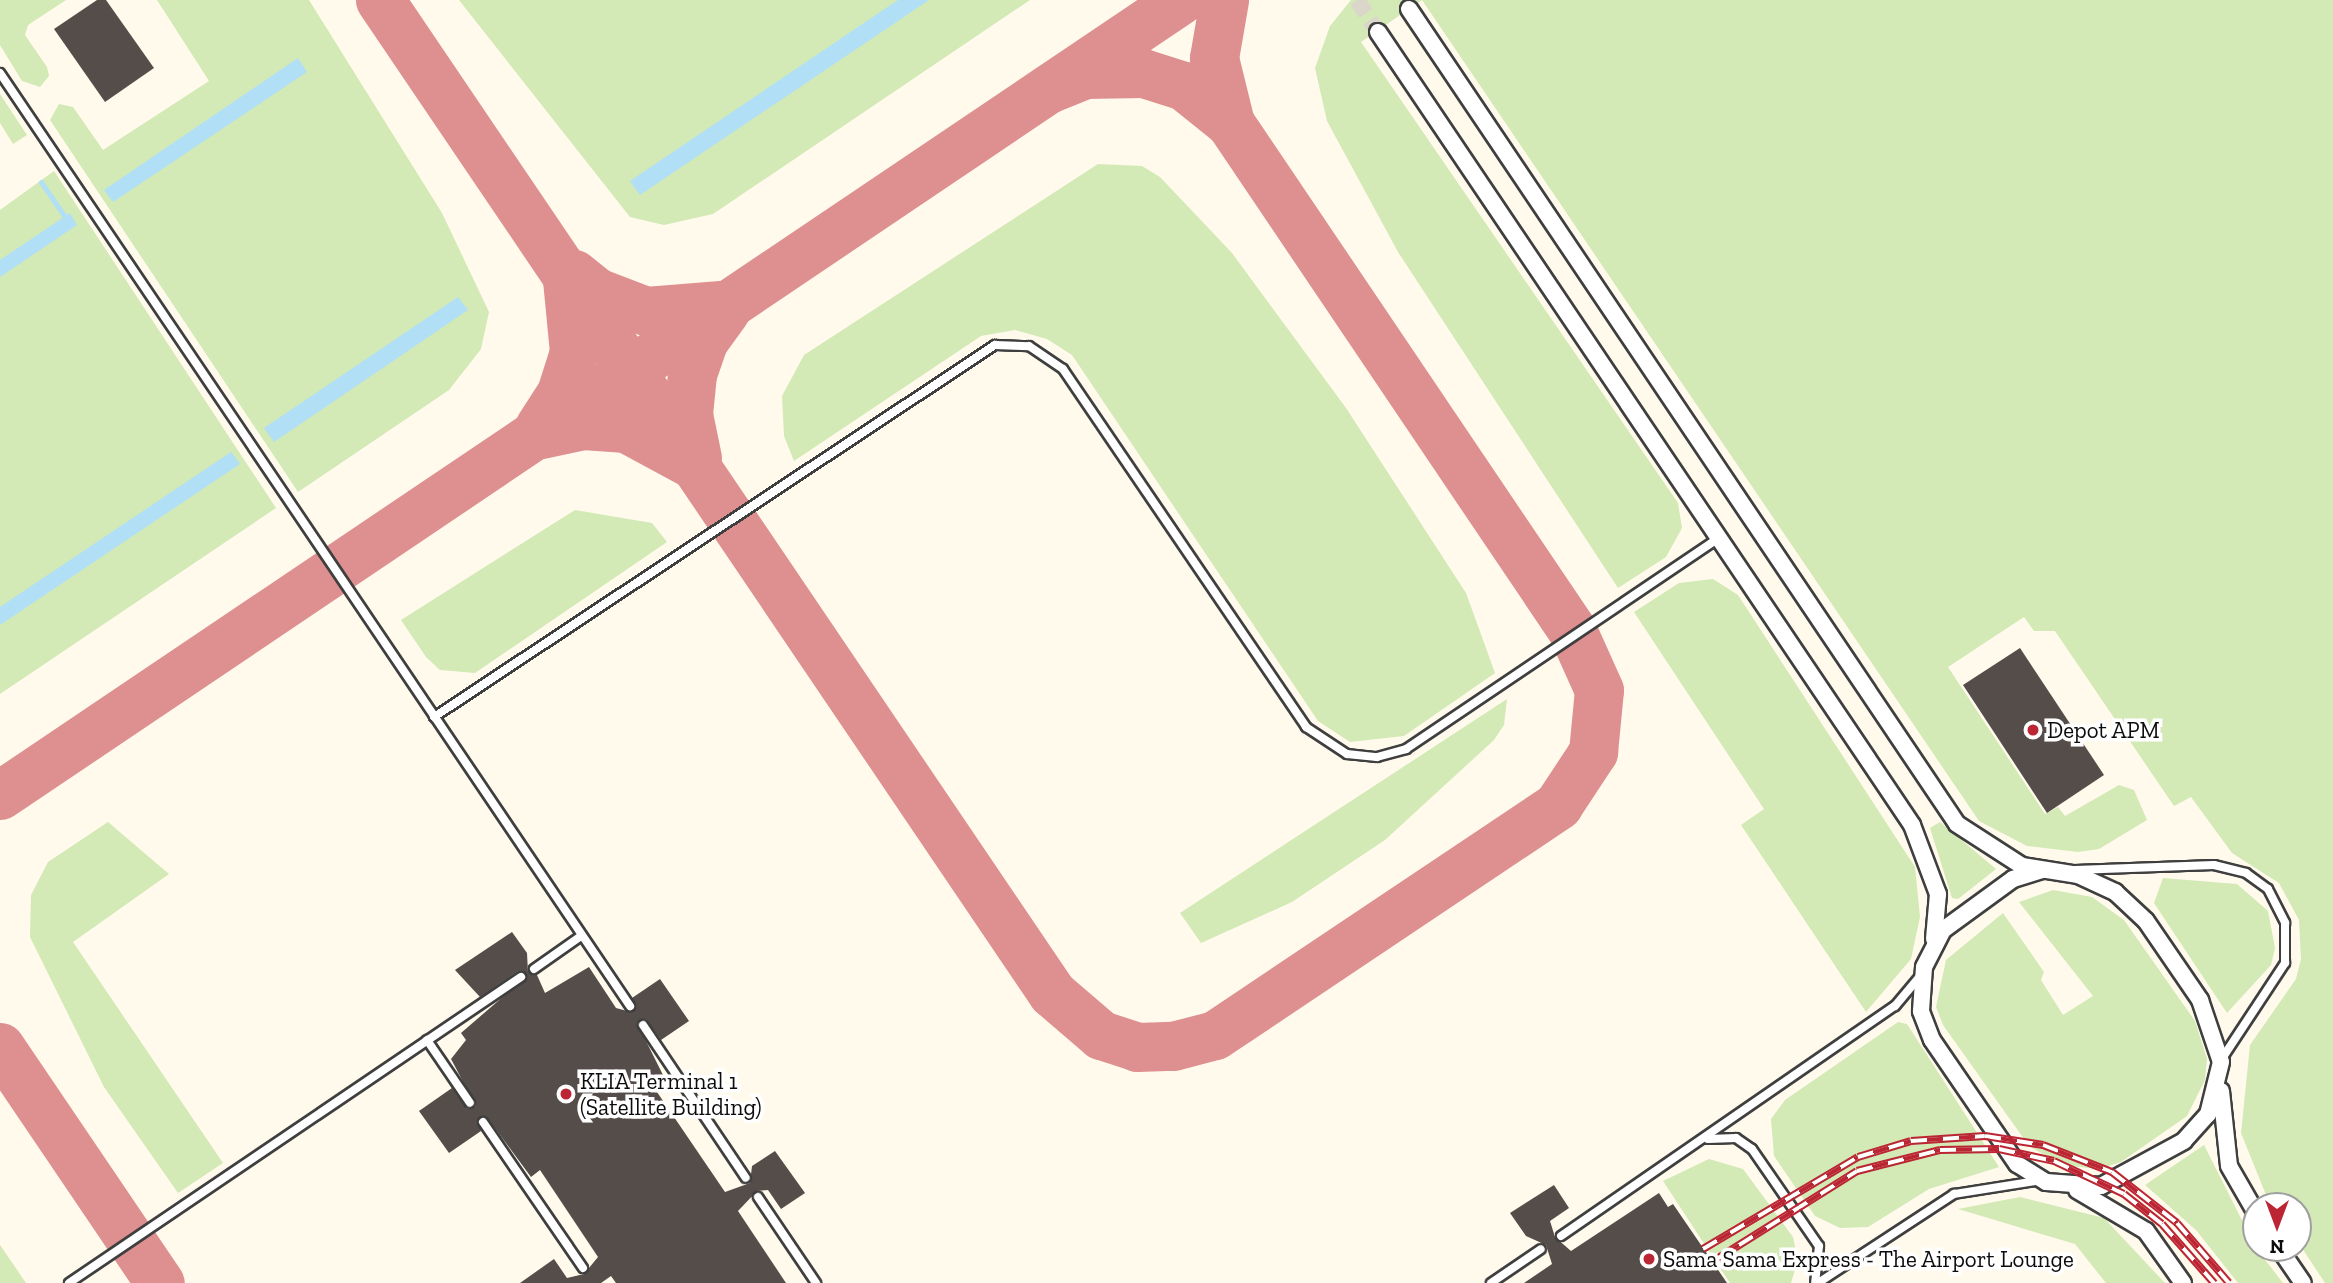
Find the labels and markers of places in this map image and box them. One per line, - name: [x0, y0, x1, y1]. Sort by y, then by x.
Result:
- place label: Depot APM: [2047, 716, 2160, 744]
- marker: Depot APM: [2025, 722, 2041, 738]
- place label: KLIA Terminal 1 (Satellite Building): [580, 1067, 762, 1121]
- marker: KLIA Terminal 1 (Satellite Building): [558, 1086, 574, 1102]
- place label: Sama Sama Express - The Airport Lounge: [1663, 1245, 2075, 1273]
- marker: Sama Sama Express - The Airport Lounge: [1641, 1251, 1657, 1267]

